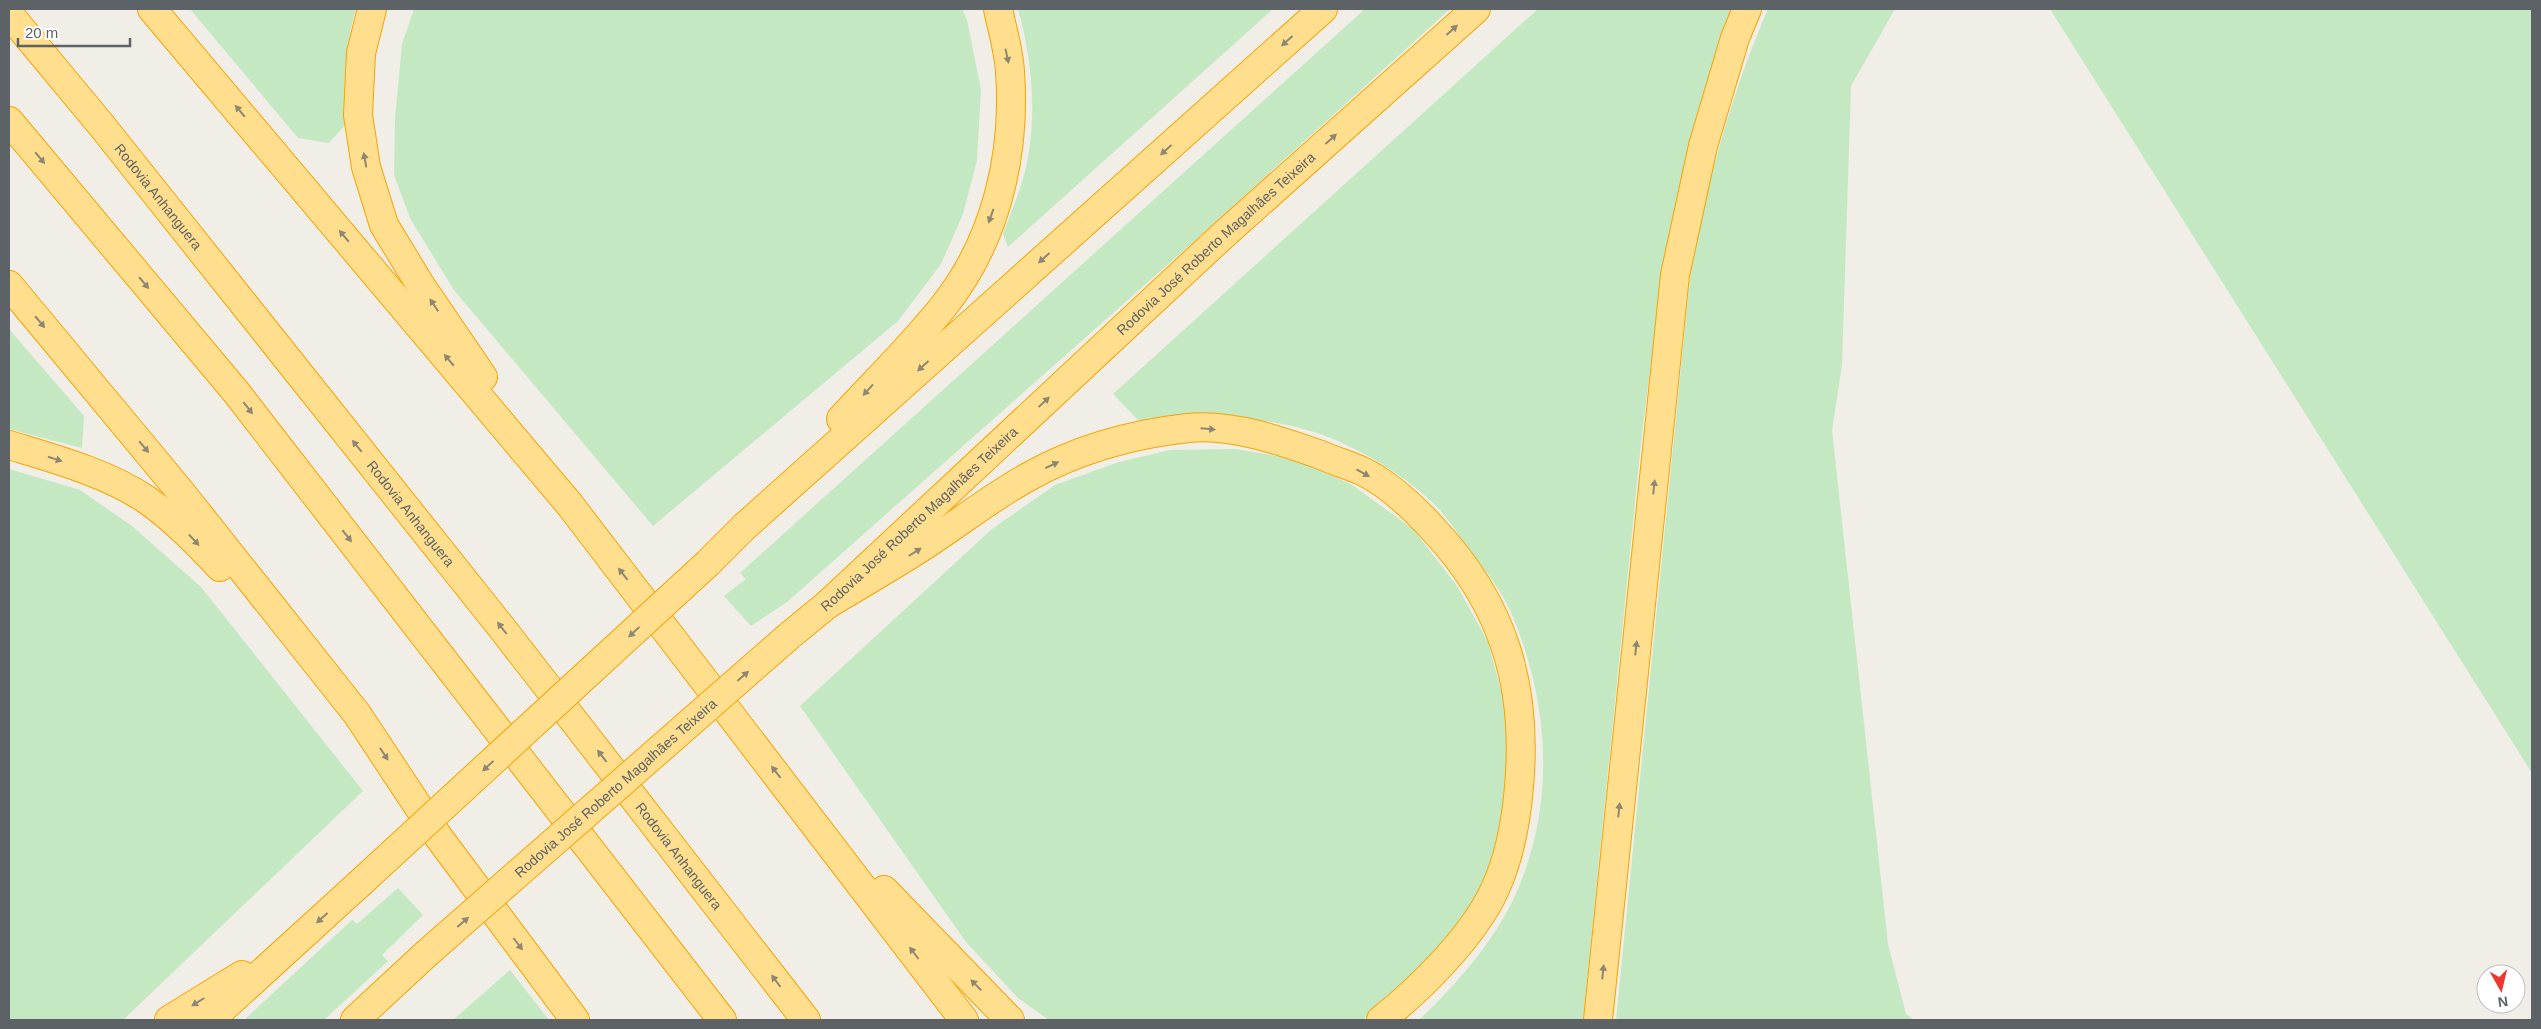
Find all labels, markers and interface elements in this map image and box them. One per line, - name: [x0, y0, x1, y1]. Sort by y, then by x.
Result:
- scale bar: [18, 15, 130, 47]
- text: 20 m: [25, 24, 58, 41]
- one-way arrow: [1446, 24, 1458, 36]
- one-way arrow: [1281, 35, 1293, 47]
- one-way arrow: [1004, 49, 1012, 65]
- one-way arrow: [234, 105, 245, 118]
- one-way arrow: [1325, 133, 1338, 144]
- street label: Rodovia Anhanguera: [111, 141, 206, 253]
- one-way arrow: [1159, 144, 1172, 155]
- street label: Rodovia José Roberto Magalhães Teixeira: [1113, 149, 1319, 338]
- one-way arrow: [361, 151, 369, 167]
- one-way arrow: [34, 152, 45, 164]
- one-way arrow: [987, 209, 995, 224]
- one-way arrow: [338, 230, 350, 242]
- one-way arrow: [1039, 252, 1051, 264]
- one-way arrow: [139, 276, 150, 289]
- one-way arrow: [429, 298, 439, 312]
- one-way arrow: [34, 316, 46, 328]
- one-way arrow: [443, 354, 454, 367]
- one-way arrow: [918, 360, 930, 372]
- one-way arrow: [862, 383, 874, 395]
- one-way arrow: [1038, 397, 1051, 408]
- one-way arrow: [243, 401, 253, 415]
- street label: Rodovia José Roberto Magalhães Teixeira: [818, 423, 1021, 615]
- one-way arrow: [1201, 425, 1217, 433]
- one-way arrow: [352, 440, 363, 453]
- one-way arrow: [138, 441, 149, 453]
- one-way arrow: [48, 456, 63, 464]
- street label: Rodovia Anhanguera: [364, 457, 458, 570]
- one-way arrow: [1045, 461, 1059, 469]
- one-way arrow: [1356, 469, 1371, 477]
- one-way arrow: [1650, 479, 1658, 495]
- one-way arrow: [342, 529, 353, 542]
- one-way arrow: [189, 533, 200, 546]
- one-way arrow: [908, 547, 921, 556]
- one-way arrow: [618, 568, 629, 581]
- one-way arrow: [497, 621, 507, 635]
- one-way arrow: [628, 626, 640, 638]
- one-way arrow: [1632, 640, 1640, 656]
- one-way arrow: [736, 671, 749, 682]
- street label: Rodovia José Roberto Magalhães Teixeira: [511, 695, 720, 881]
- one-way arrow: [379, 748, 389, 761]
- one-way arrow: [596, 750, 607, 763]
- one-way arrow: [483, 760, 495, 772]
- one-way arrow: [771, 765, 781, 779]
- street label: Rodovia Anhanguera: [632, 799, 725, 913]
- one-way arrow: [1615, 802, 1623, 818]
- one-way arrow: [316, 912, 329, 923]
- one-way arrow: [457, 917, 469, 928]
- one-way arrow: [513, 937, 523, 951]
- one-way arrow: [909, 946, 919, 960]
- one-way arrow: [1599, 963, 1607, 979]
- north arrow: [2476, 964, 2526, 1014]
- one-way arrow: [771, 975, 782, 988]
- one-way arrow: [970, 980, 982, 992]
- text: N: [2497, 993, 2509, 1011]
- one-way arrow: [191, 998, 204, 1007]

